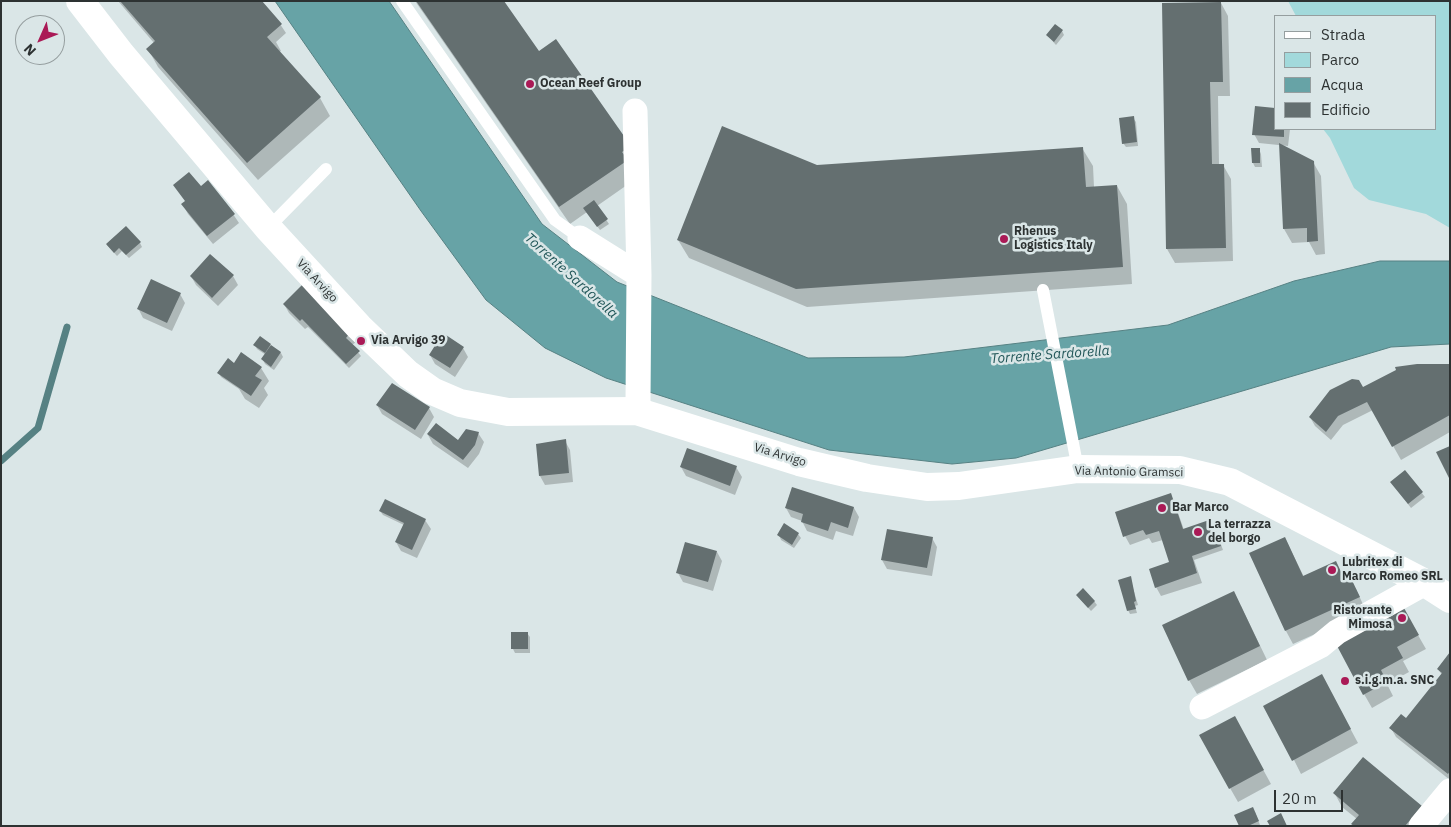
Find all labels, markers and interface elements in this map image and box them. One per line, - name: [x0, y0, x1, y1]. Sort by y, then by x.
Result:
- north arrow: [15, 15, 65, 65]
- legend: [1274, 15, 1436, 130]
- text: Strada: [1321, 25, 1365, 44]
- text: N: [20, 40, 40, 60]
- text: Parco: [1321, 50, 1359, 69]
- text: Acqua: [1321, 75, 1363, 94]
- place label: Ocean Reef Group: [540, 77, 641, 91]
- marker: Ocean Reef Group: [524, 78, 536, 90]
- text: Edificio: [1321, 100, 1370, 119]
- place label: Rhenus Logistics Italy: [1014, 225, 1093, 253]
- water label: Torrente Sardorella: [521, 230, 621, 322]
- marker: Rhenus Logistics Italy: [998, 233, 1010, 245]
- street label: Via Arvigo: [293, 256, 341, 306]
- place label: Via Arvigo 39: [371, 334, 445, 348]
- marker: Via Arvigo 39: [355, 335, 367, 347]
- water label: Torrente Sardorella: [990, 342, 1110, 368]
- street label: Via Arvigo: [752, 440, 808, 470]
- street label: Via Antonio Gramsci: [1074, 464, 1184, 480]
- place label: Bar Marco: [1172, 501, 1229, 515]
- marker: Bar Marco: [1156, 502, 1168, 514]
- place label: La terrazza del borgo: [1208, 518, 1271, 546]
- marker: La terrazza del borgo: [1192, 526, 1204, 538]
- place label: Lubritex di Marco Romeo SRL: [1342, 556, 1443, 584]
- marker: Lubritex di Marco Romeo SRL: [1326, 564, 1338, 576]
- place label: Ristorante Mimosa: [1333, 604, 1392, 632]
- marker: Ristorante Mimosa: [1396, 612, 1408, 624]
- place label: s.i.g.m.a. SNC: [1355, 674, 1434, 688]
- marker: s.i.g.m.a. SNC: [1339, 675, 1351, 687]
- scale bar: [1276, 780, 1345, 812]
- text: 20 m: [1282, 789, 1317, 808]

